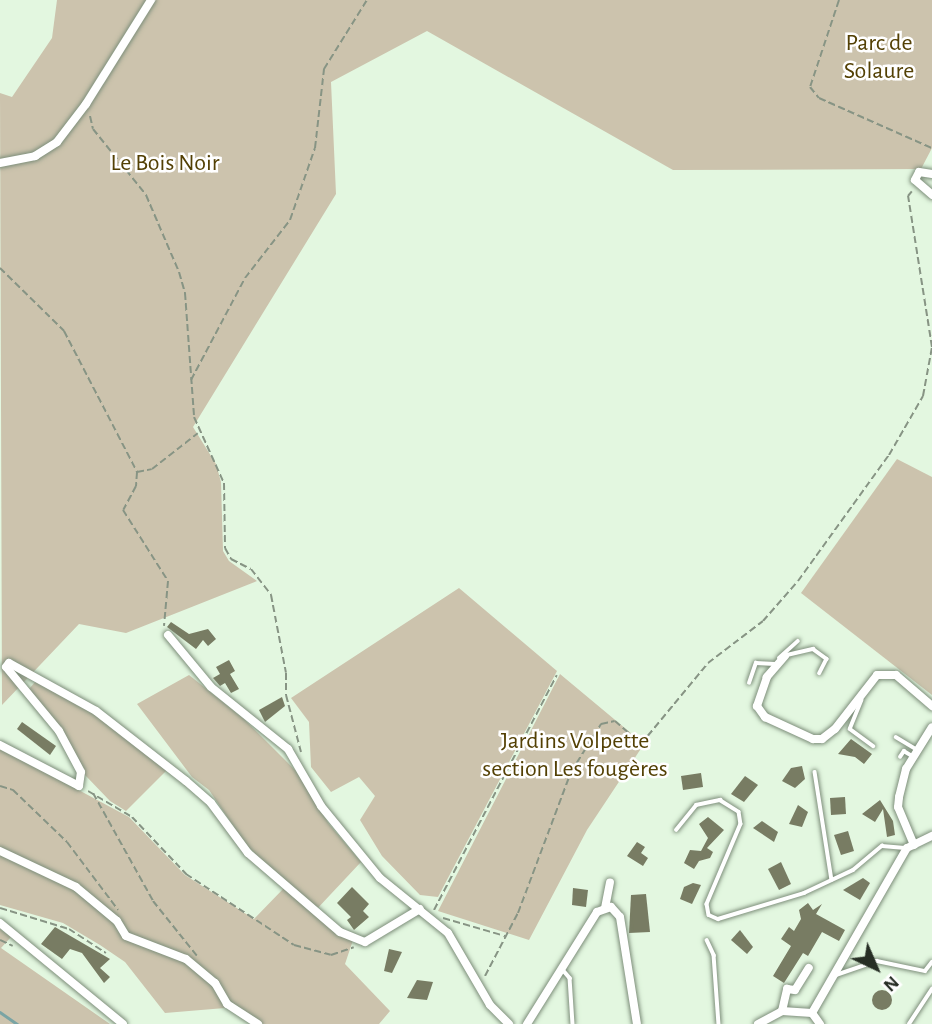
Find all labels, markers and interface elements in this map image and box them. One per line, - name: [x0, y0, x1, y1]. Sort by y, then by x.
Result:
- park label: Parc de Solaure: [844, 30, 914, 86]
- park label: Le Bois Noir: [110, 150, 220, 178]
- park label: Jardins Volpette section Les fougères: [482, 728, 668, 784]
- north arrow: [841, 933, 911, 1003]
- text: N: [880, 972, 902, 995]

